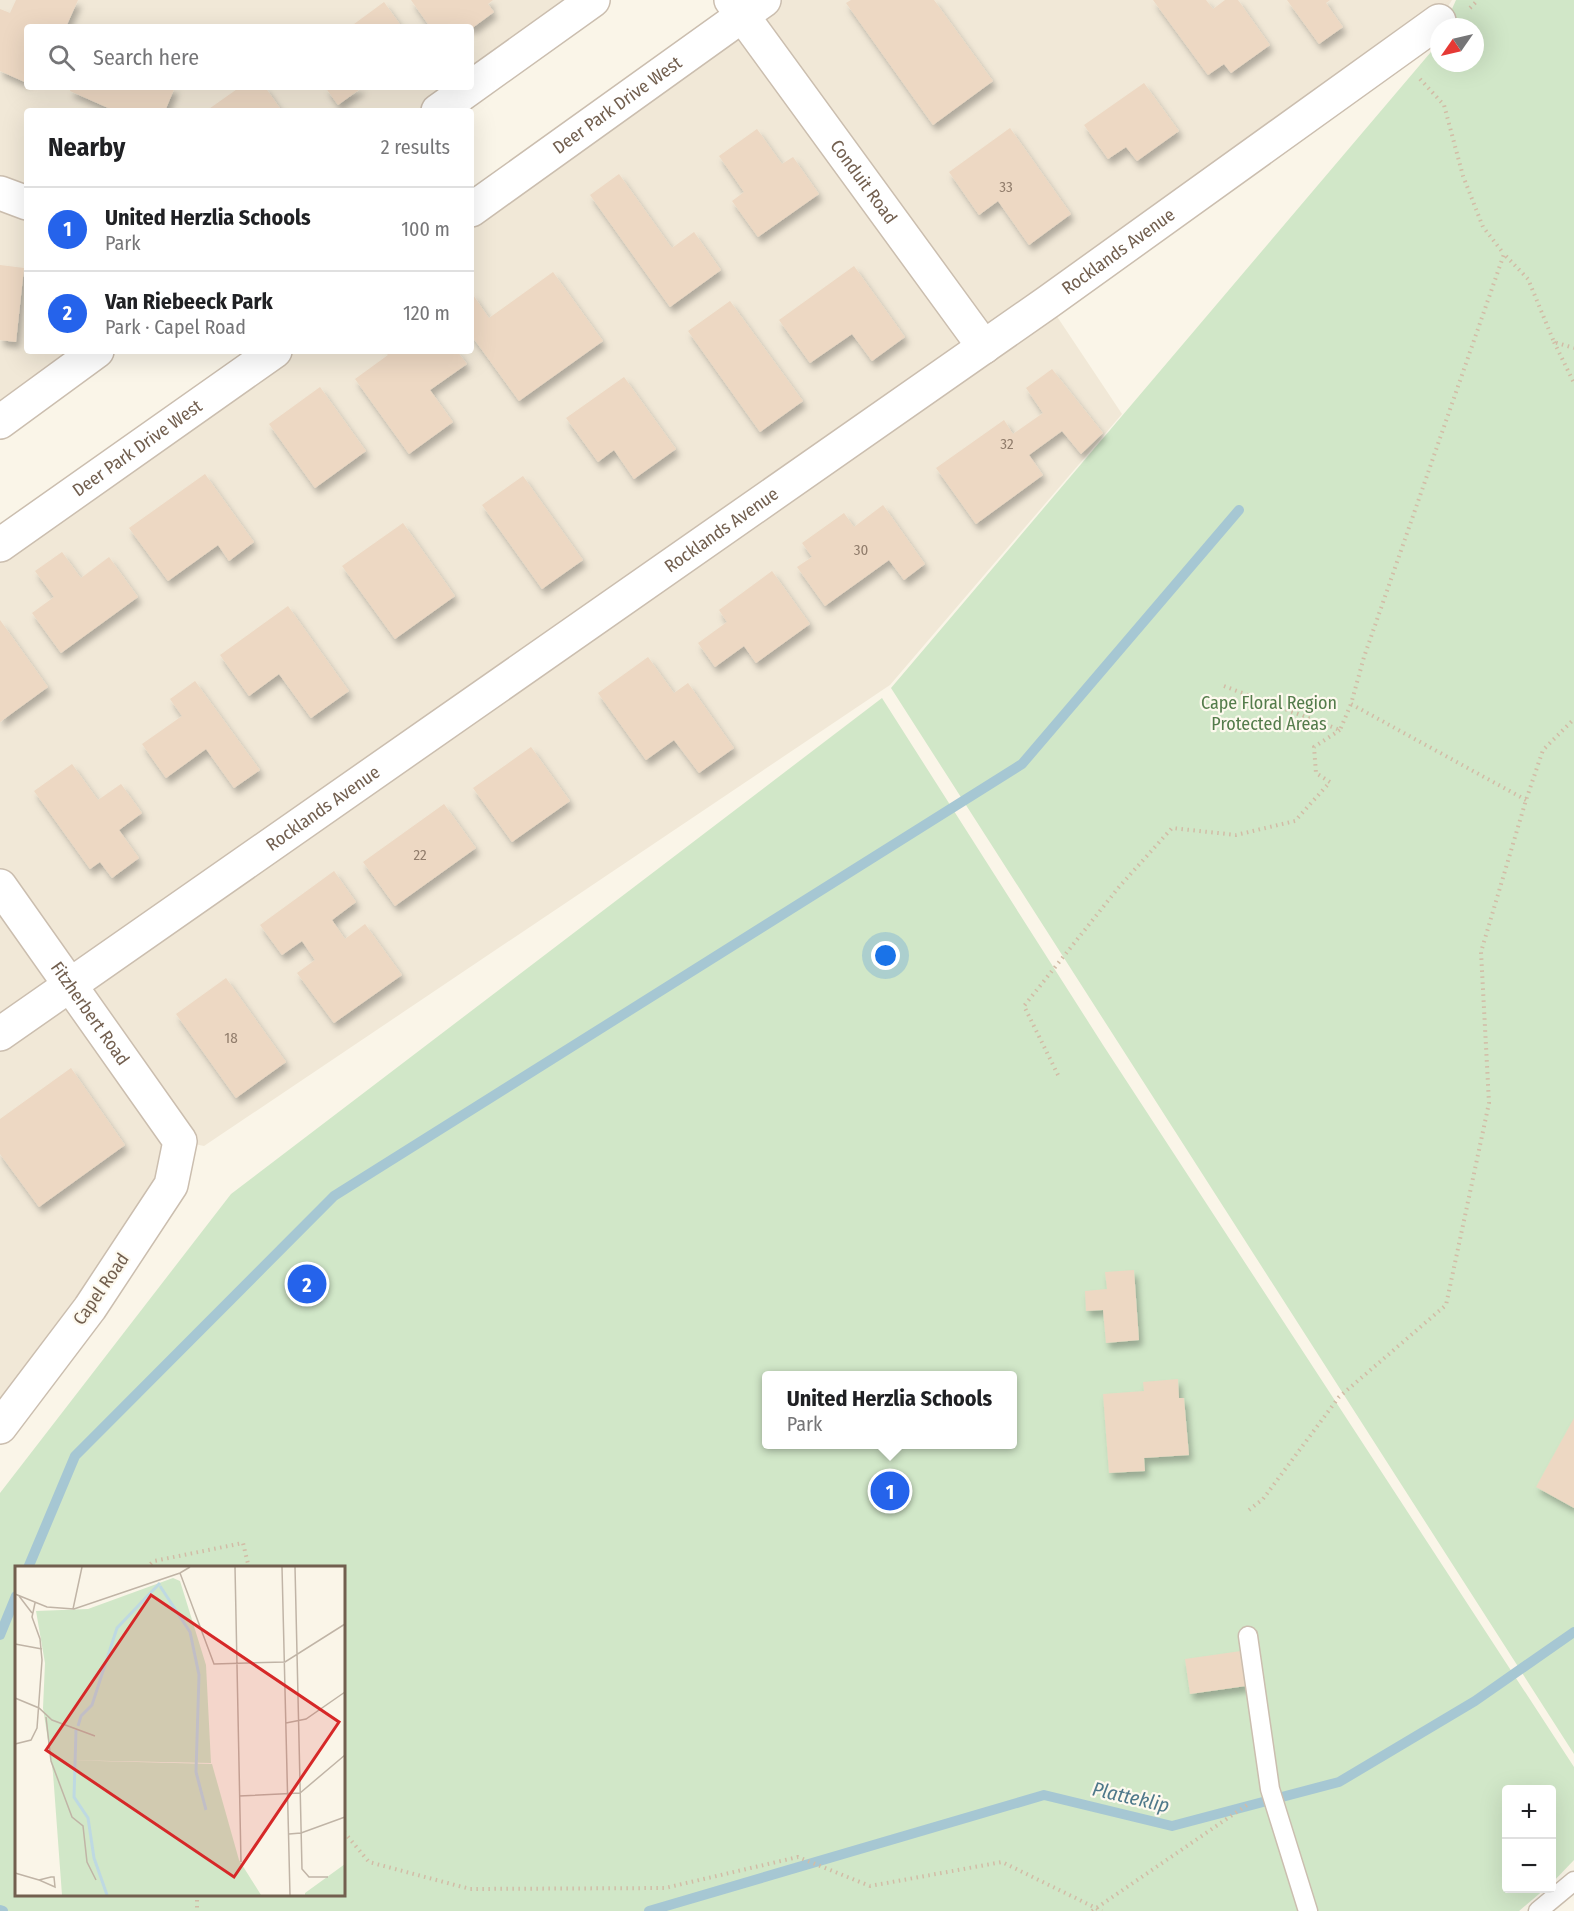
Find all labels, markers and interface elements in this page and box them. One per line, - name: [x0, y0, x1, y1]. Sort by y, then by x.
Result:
- north arrow: [1430, 18, 1484, 72]
- search box: [24, 24, 474, 90]
- icon: search: [45, 41, 78, 74]
- text: Search here: [93, 44, 199, 71]
- street label: Deer Park Drive West: [549, 51, 686, 159]
- text: Nearby: [48, 132, 125, 163]
- text: 2 results: [381, 135, 450, 159]
- street label: Conduit Road: [826, 135, 902, 228]
- house number: 33: [999, 178, 1013, 196]
- street label: Rocklands Avenue: [1058, 203, 1179, 299]
- text: United Herzlia Schools: [105, 204, 311, 231]
- text: 1: [63, 217, 72, 241]
- text: 100 m: [401, 217, 450, 241]
- text: Park: [105, 231, 141, 255]
- text: Van Riebeeck Park: [105, 288, 273, 315]
- text: 2: [63, 301, 72, 325]
- text: 120 m: [403, 301, 450, 325]
- text: Park · Capel Road: [105, 315, 246, 339]
- street label: Deer Park Drive West: [68, 395, 206, 501]
- house number: 32: [1000, 435, 1014, 453]
- street label: Rocklands Avenue: [660, 483, 783, 577]
- house number: 30: [854, 541, 868, 559]
- park label: Cape Floral Region Protected Areas: [1201, 692, 1337, 735]
- street label: Rocklands Avenue: [262, 761, 384, 856]
- house number: 22: [413, 846, 427, 864]
- your location: [871, 941, 900, 970]
- street label: Fitzherbert Road: [46, 957, 134, 1070]
- house number: 18: [224, 1029, 238, 1047]
- street label: Capel Road: [68, 1249, 134, 1329]
- pin: 2: [288, 1262, 326, 1306]
- popup: [762, 1371, 1017, 1449]
- text: United Herzlia Schools: [787, 1385, 992, 1412]
- text: Park: [787, 1412, 822, 1436]
- pin: 1: [870, 1468, 910, 1514]
- inset map: [15, 1566, 345, 1896]
- water label: Platteklip: [1090, 1776, 1172, 1818]
- map controls: [1502, 1785, 1556, 1893]
- button: +: [1502, 1785, 1556, 1839]
- button: −: [1502, 1839, 1556, 1893]

